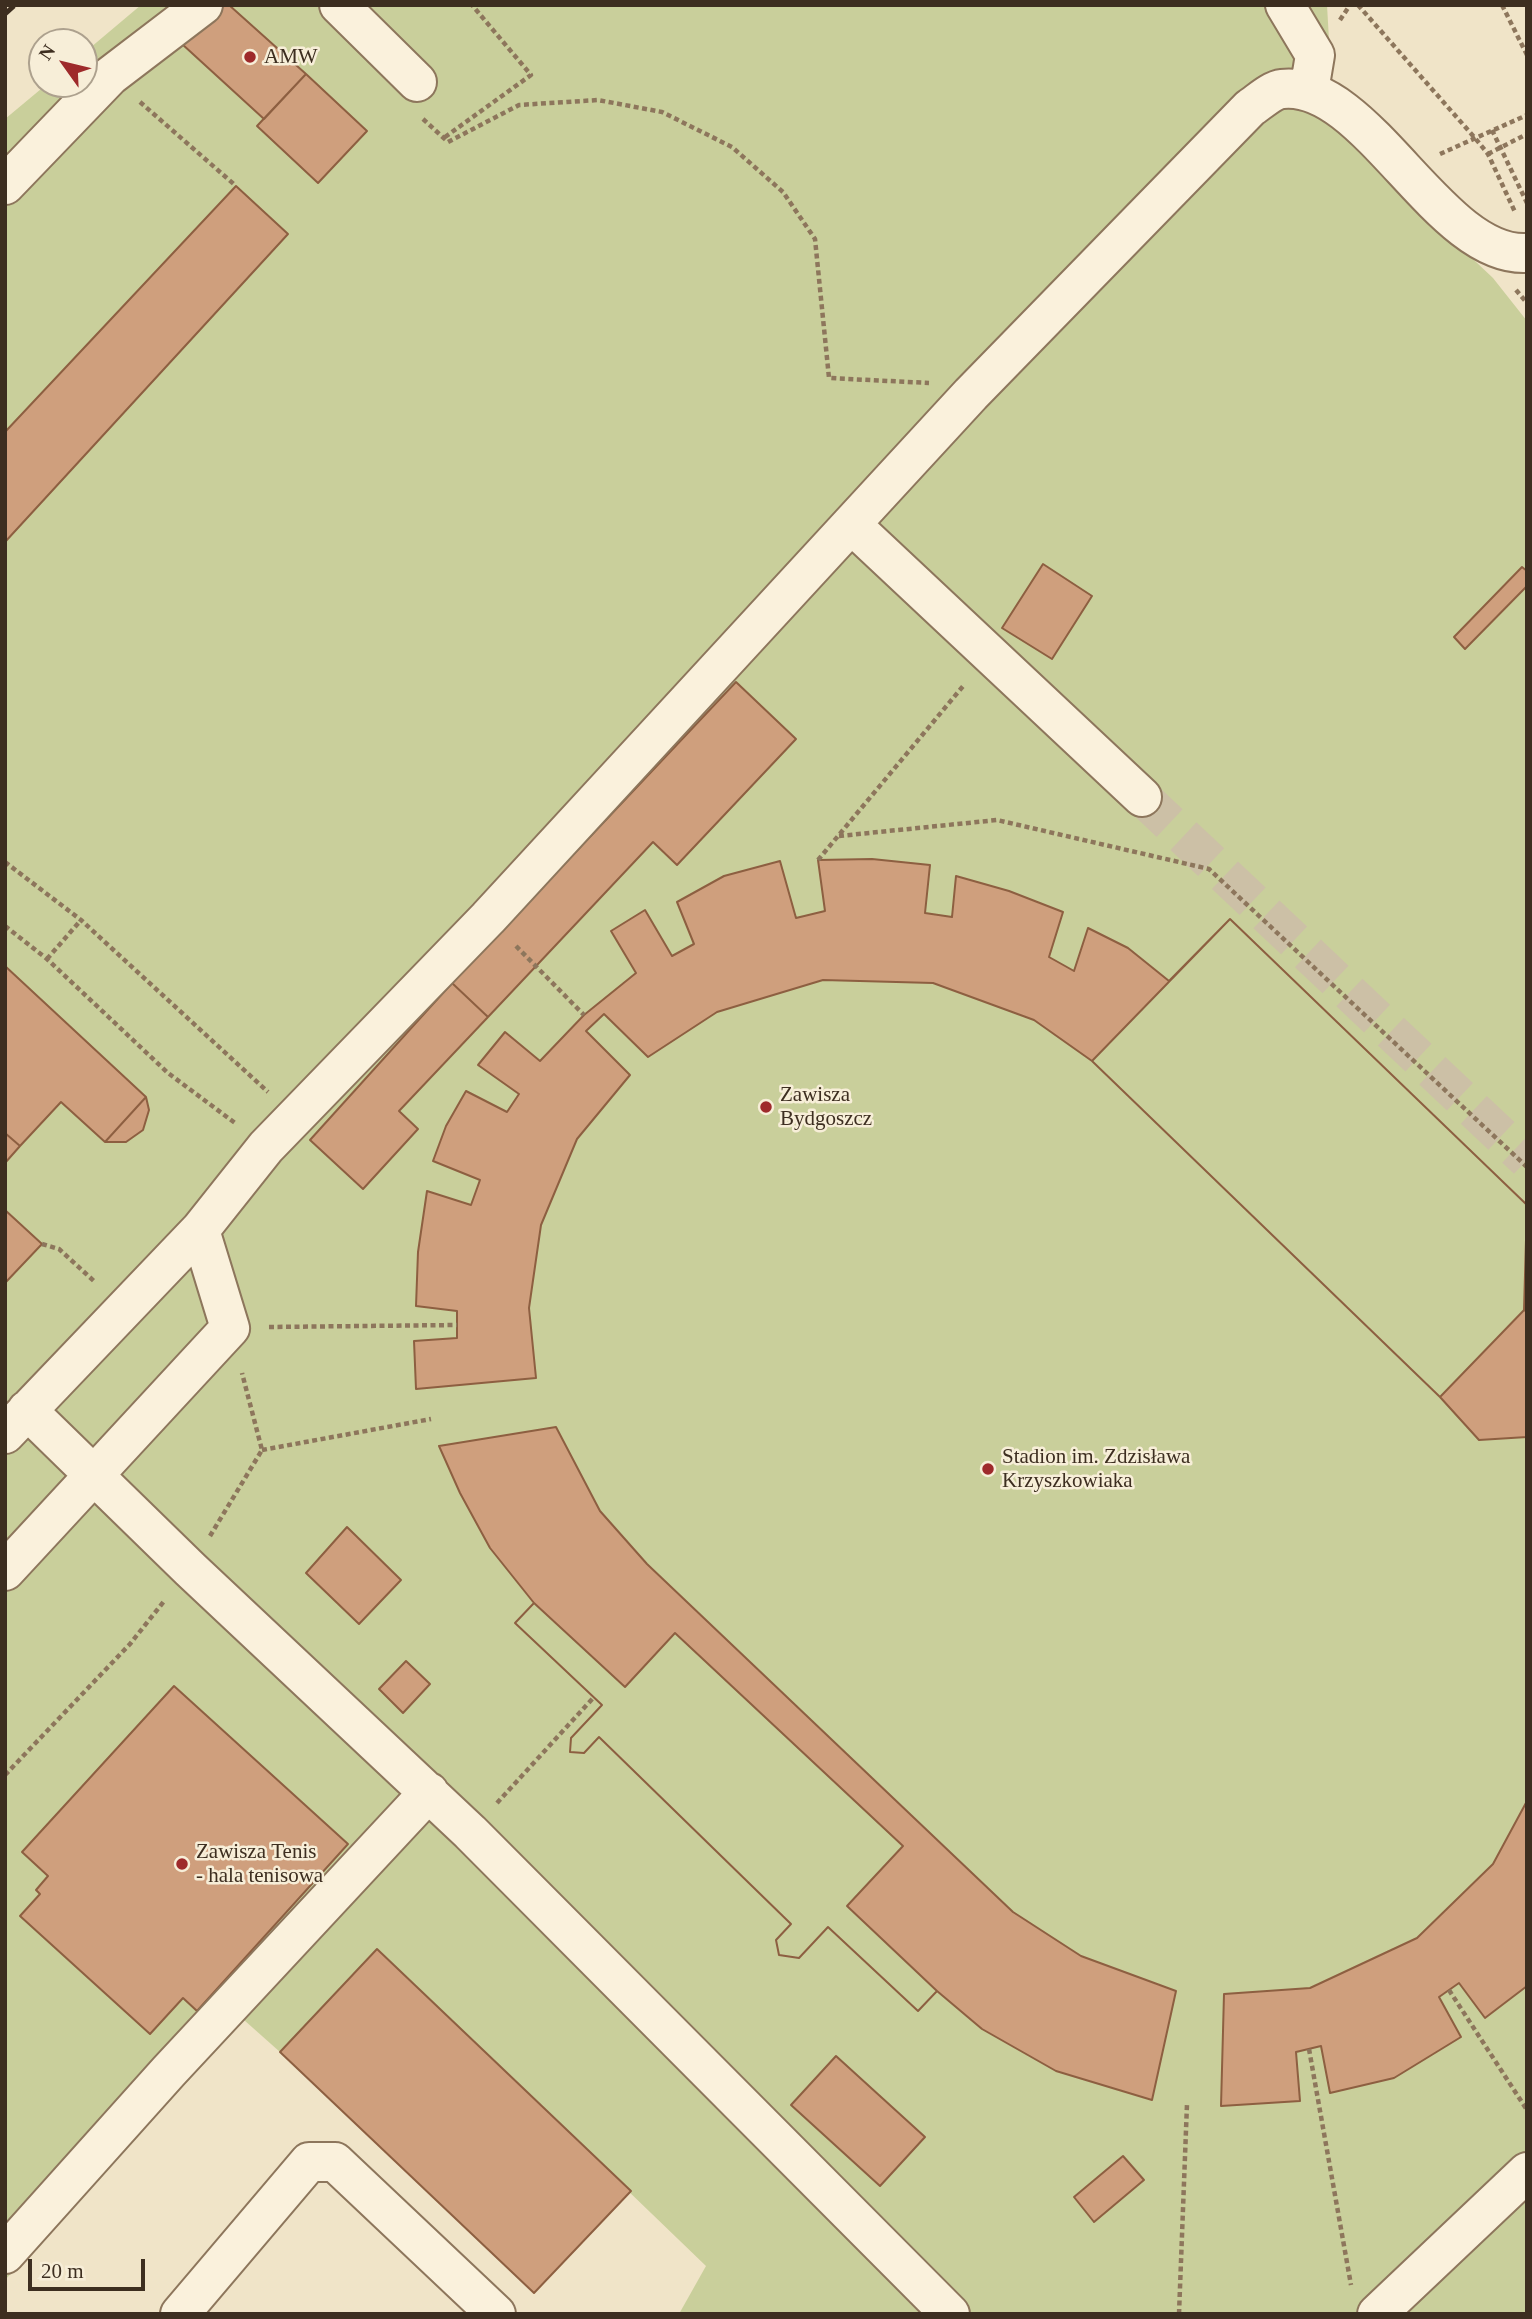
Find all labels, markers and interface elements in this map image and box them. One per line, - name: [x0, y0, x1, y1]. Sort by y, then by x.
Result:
- north arrow: [28, 28, 98, 98]
- text: N: [34, 41, 59, 64]
- place label: AMW: [264, 44, 318, 70]
- marker: AMW: [242, 49, 258, 65]
- place label: Zawisza Bydgoszcz: [780, 1082, 872, 1132]
- marker: Zawisza Bydgoszcz: [758, 1099, 774, 1115]
- place label: Stadion im. Zdzisława Krzyszkowiaka: [1002, 1444, 1190, 1494]
- marker: Stadion im. Zdzisława Krzyszkowiaka: [980, 1461, 996, 1477]
- place label: Zawisza Tenis - hala tenisowa: [196, 1839, 323, 1889]
- marker: Zawisza Tenis - hala tenisowa: [174, 1856, 190, 1872]
- scale bar: [32, 2246, 149, 2290]
- text: 20 m: [41, 2259, 84, 2283]

